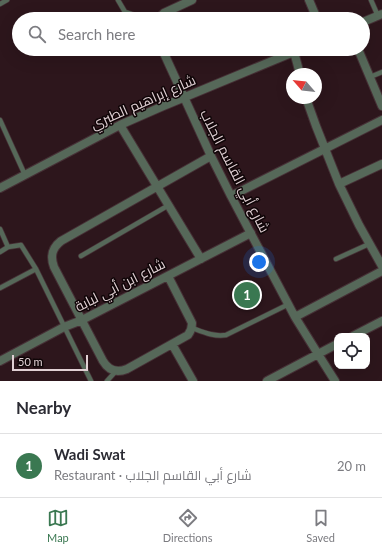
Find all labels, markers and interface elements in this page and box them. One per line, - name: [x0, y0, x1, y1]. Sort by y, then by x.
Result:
- search box: [12, 12, 370, 56]
- icon: search: [26, 23, 48, 45]
- text: Search here: [58, 25, 135, 43]
- north arrow: [286, 68, 322, 104]
- street label: شارع إبراهيم الطبري: [88, 71, 200, 136]
- street label: شارع أبي القاسم الجلاب: [193, 106, 274, 237]
- your location: [249, 252, 269, 272]
- street label: شارع ابن أبي لبابة: [72, 255, 170, 318]
- pin: 1: [234, 280, 260, 310]
- map controls: [334, 333, 370, 369]
- button: locate: [334, 333, 370, 369]
- scale bar: [12, 353, 88, 372]
- text: 50 m: [18, 355, 43, 368]
- text: Nearby: [16, 397, 71, 418]
- text: Wadi Swat: [54, 445, 125, 463]
- text: 1: [25, 458, 33, 474]
- text: 20 m: [337, 458, 366, 474]
- text: Restaurant · شارع أبي القاسم الجلاب: [54, 467, 252, 483]
- tab: Map: [47, 507, 69, 544]
- tab: Directions: [163, 507, 212, 544]
- tab: Saved: [306, 507, 335, 544]

